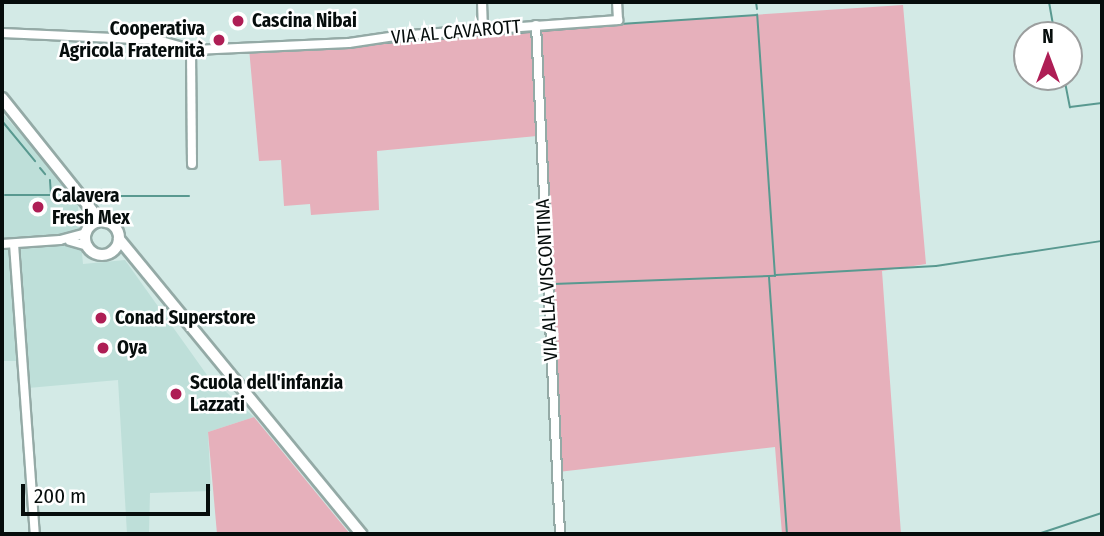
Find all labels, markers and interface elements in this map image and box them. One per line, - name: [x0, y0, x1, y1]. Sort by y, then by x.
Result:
- place label: Cascina Nibai: [252, 10, 357, 32]
- marker: Cascina Nibai: [230, 13, 246, 29]
- street label: VIA AL CAVAROTT: [390, 15, 522, 49]
- place label: Cooperativa Agricola Fraternità: [60, 18, 205, 62]
- north arrow: [1013, 21, 1083, 91]
- text: N: [1042, 25, 1054, 48]
- marker: Cooperativa Agricola Fraternità: [211, 32, 227, 48]
- place label: Calavera Fresh Mex: [52, 185, 130, 229]
- street label: VIA ALLA VISCONTINA: [531, 198, 563, 362]
- marker: Calavera Fresh Mex: [30, 199, 46, 215]
- place label: Conad Superstore: [115, 307, 256, 329]
- marker: Conad Superstore: [93, 310, 109, 326]
- place label: Oya: [117, 337, 147, 359]
- marker: Oya: [95, 340, 111, 356]
- place label: Scuola dell'infanzia Lazzati: [190, 372, 343, 416]
- marker: Scuola dell'infanzia Lazzati: [168, 386, 184, 402]
- scale bar: [24, 470, 214, 514]
- text: 200 m: [34, 483, 86, 509]

